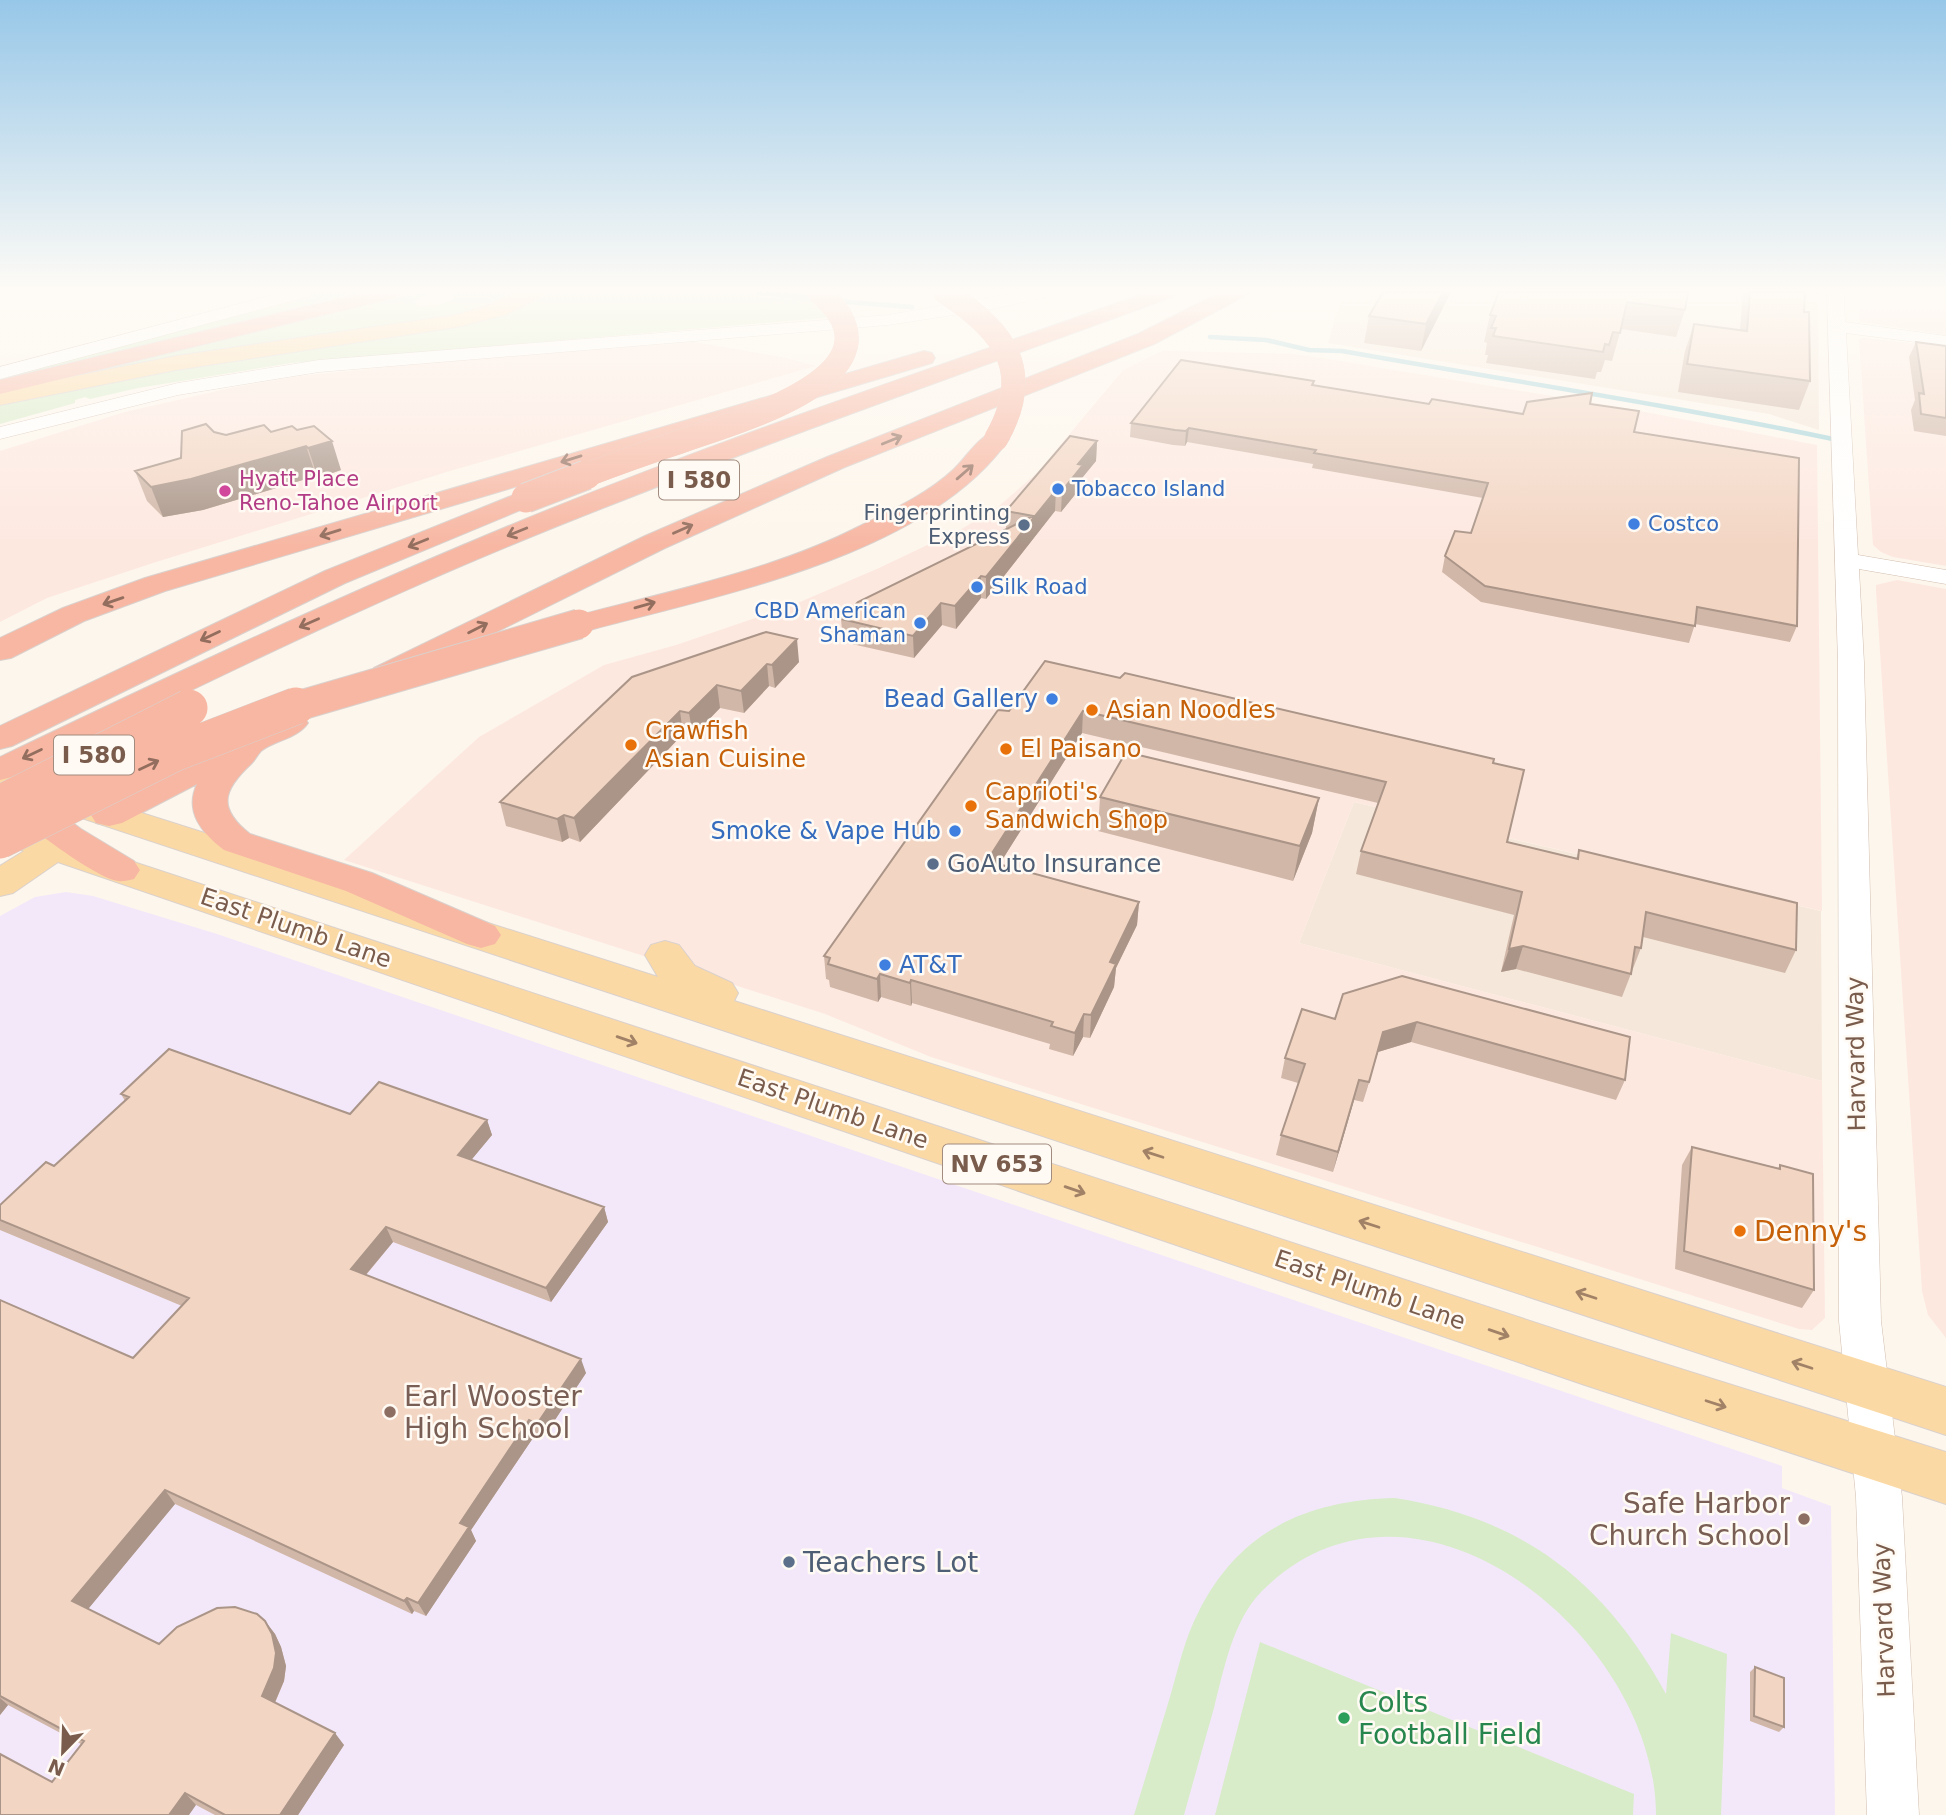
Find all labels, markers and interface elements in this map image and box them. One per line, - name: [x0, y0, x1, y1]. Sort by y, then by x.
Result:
- one-way arrow: [881, 432, 902, 445]
- one-way arrow: [561, 454, 583, 467]
- road number: I 580: [659, 460, 739, 500]
- one-way arrow: [956, 464, 974, 480]
- place label: Hyatt Place Reno-Tahoe Airport: [239, 467, 438, 515]
- place label: Tobacco Island: [1071, 477, 1225, 501]
- marker: Tobacco Island: [1050, 481, 1066, 497]
- marker: Hyatt Place Reno-Tahoe Airport: [217, 483, 233, 499]
- place label: Fingerprinting Express: [864, 501, 1010, 549]
- place label: Costco: [1648, 512, 1719, 536]
- marker: Costco: [1626, 516, 1642, 532]
- marker: Fingerprinting Express: [1016, 517, 1032, 533]
- one-way arrow: [672, 522, 693, 535]
- one-way arrow: [320, 527, 342, 540]
- one-way arrow: [507, 527, 529, 540]
- one-way arrow: [408, 538, 429, 551]
- place label: Silk Road: [991, 575, 1088, 599]
- marker: Silk Road: [969, 579, 985, 595]
- one-way arrow: [103, 595, 125, 608]
- one-way arrow: [633, 598, 655, 611]
- place label: CBD American Shaman: [754, 599, 906, 647]
- marker: CBD American Shaman: [912, 615, 928, 631]
- one-way arrow: [298, 617, 320, 630]
- one-way arrow: [467, 621, 488, 635]
- one-way arrow: [200, 630, 221, 643]
- place label: Bead Gallery: [884, 685, 1038, 713]
- marker: Bead Gallery: [1044, 691, 1060, 707]
- place label: Asian Noodles: [1106, 696, 1276, 724]
- marker: Asian Noodles: [1084, 702, 1100, 718]
- place label: Crawfish Asian Cuisine: [645, 717, 806, 773]
- place label: El Paisano: [1020, 735, 1141, 763]
- road number: I 580: [54, 736, 134, 775]
- marker: Crawfish Asian Cuisine: [623, 737, 639, 753]
- marker: El Paisano: [998, 741, 1014, 757]
- one-way arrow: [22, 747, 43, 761]
- one-way arrow: [138, 758, 159, 771]
- place label: Caprioti's Sandwich Shop: [985, 778, 1168, 834]
- marker: Caprioti's Sandwich Shop: [963, 798, 979, 814]
- place label: Smoke & Vape Hub: [711, 817, 941, 845]
- marker: Smoke & Vape Hub: [947, 823, 963, 839]
- place label: GoAuto Insurance: [947, 850, 1161, 878]
- marker: GoAuto Insurance: [925, 856, 941, 872]
- street label: East Plumb Lane: [197, 882, 395, 974]
- place label: AT&T: [899, 951, 962, 979]
- marker: AT&T: [877, 957, 893, 973]
- street label: Harvard Way: [1841, 976, 1871, 1132]
- one-way arrow: [615, 1035, 637, 1047]
- street label: East Plumb Lane: [734, 1063, 932, 1155]
- road number: NV 653: [943, 1144, 1051, 1184]
- one-way arrow: [1142, 1147, 1164, 1160]
- one-way arrow: [1063, 1185, 1085, 1198]
- place label: Denny's: [1754, 1215, 1867, 1248]
- one-way arrow: [1359, 1217, 1381, 1230]
- marker: Denny's: [1732, 1223, 1748, 1239]
- street label: East Plumb Lane: [1271, 1244, 1469, 1336]
- one-way arrow: [1575, 1288, 1597, 1300]
- one-way arrow: [1488, 1328, 1510, 1340]
- one-way arrow: [1791, 1358, 1813, 1371]
- place label: Earl Wooster High School: [404, 1380, 582, 1445]
- one-way arrow: [1704, 1399, 1726, 1411]
- marker: Earl Wooster High School: [382, 1404, 398, 1420]
- place label: Safe Harbor Church School: [1589, 1487, 1790, 1552]
- marker: Safe Harbor Church School: [1796, 1511, 1812, 1527]
- street label: Harvard Way: [1867, 1542, 1901, 1698]
- place label: Teachers Lot: [802, 1546, 978, 1579]
- marker: Teachers Lot: [781, 1554, 797, 1570]
- place label: Colts Football Field: [1358, 1686, 1542, 1751]
- marker: Colts Football Field: [1336, 1710, 1352, 1726]
- north arrow: [28, 1717, 98, 1787]
- text: N: [45, 1754, 68, 1781]

